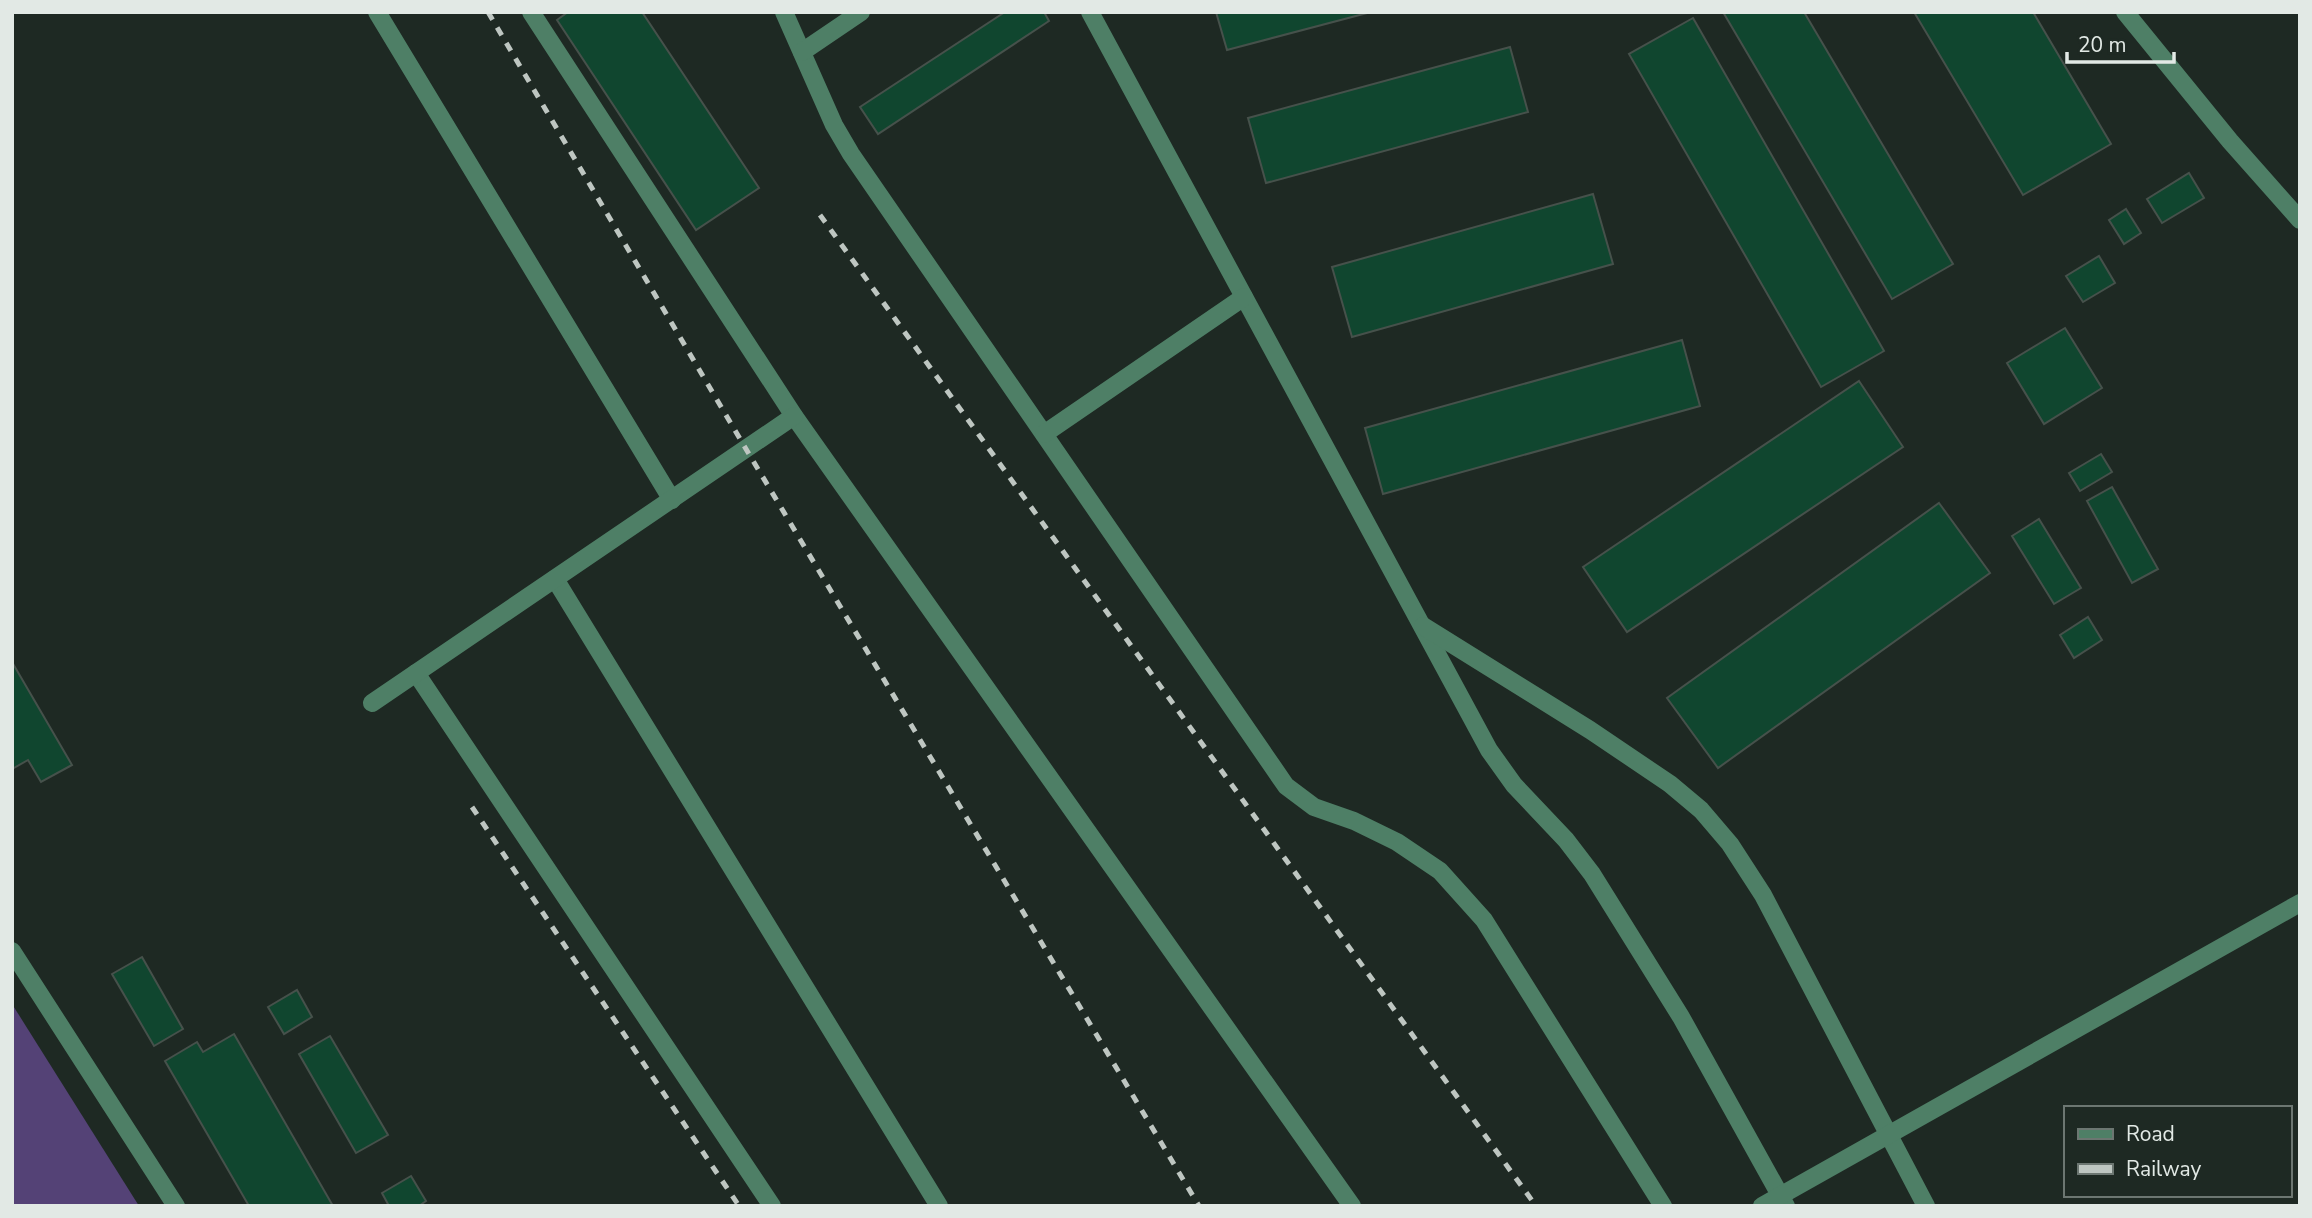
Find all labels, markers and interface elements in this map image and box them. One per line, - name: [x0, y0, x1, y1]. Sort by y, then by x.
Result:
- scale bar: [2067, 21, 2174, 65]
- text: 20 m: [2078, 31, 2127, 59]
- legend: [2064, 1106, 2291, 1197]
- text: Road: [2126, 1120, 2175, 1148]
- text: Railway: [2126, 1155, 2201, 1183]

